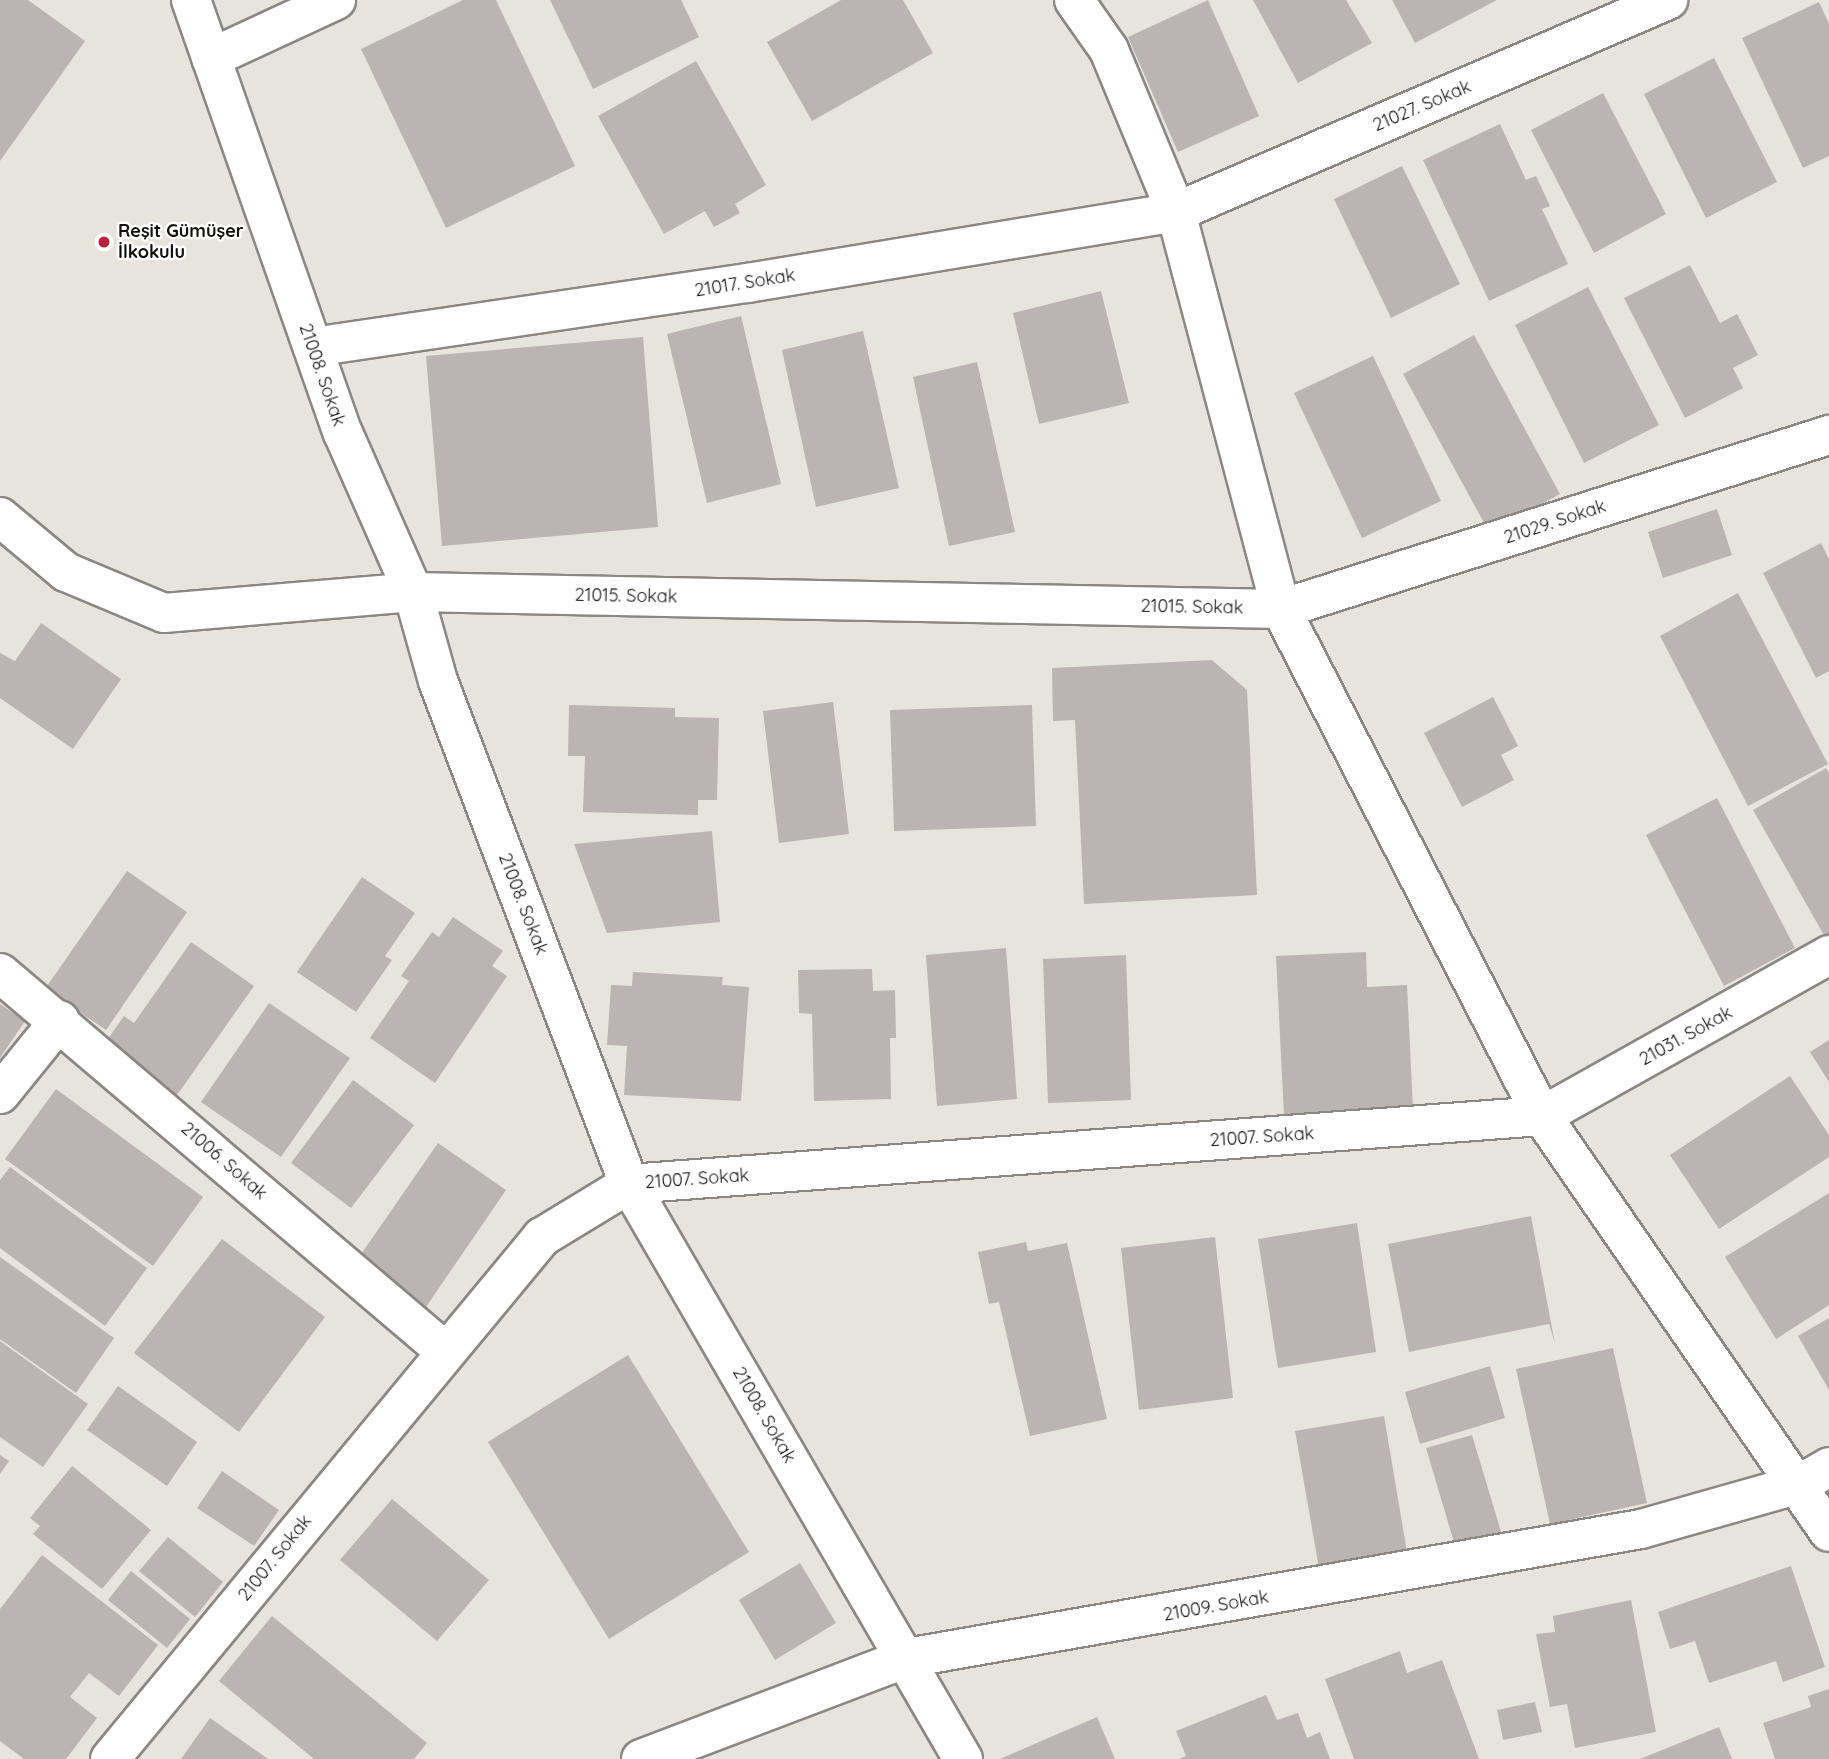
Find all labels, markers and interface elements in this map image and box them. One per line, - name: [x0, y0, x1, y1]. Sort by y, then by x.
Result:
- street label: 21027. Sokak: [1370, 76, 1474, 136]
- place label: Reşit Gümüşer İlkokulu: [118, 221, 244, 264]
- marker: Reşit Gümüşer İlkokulu: [96, 234, 112, 250]
- street label: 21017. Sokak: [693, 264, 797, 302]
- street label: 21008. Sokak: [294, 321, 350, 429]
- street label: 21029. Sokak: [1501, 495, 1609, 549]
- street label: 21015. Sokak: [575, 584, 677, 608]
- street label: 21015. Sokak: [1141, 595, 1243, 619]
- street label: 21008. Sokak: [494, 850, 552, 958]
- street label: 21031. Sokak: [1636, 1002, 1736, 1070]
- street label: 21006. Sokak: [177, 1118, 271, 1204]
- street label: 21007. Sokak: [1209, 1123, 1315, 1151]
- street label: 21007. Sokak: [644, 1165, 750, 1193]
- street label: 21008. Sokak: [728, 1363, 800, 1467]
- street label: 21007. Sokak: [234, 1511, 316, 1605]
- street label: 21009. Sokak: [1162, 1586, 1270, 1626]

